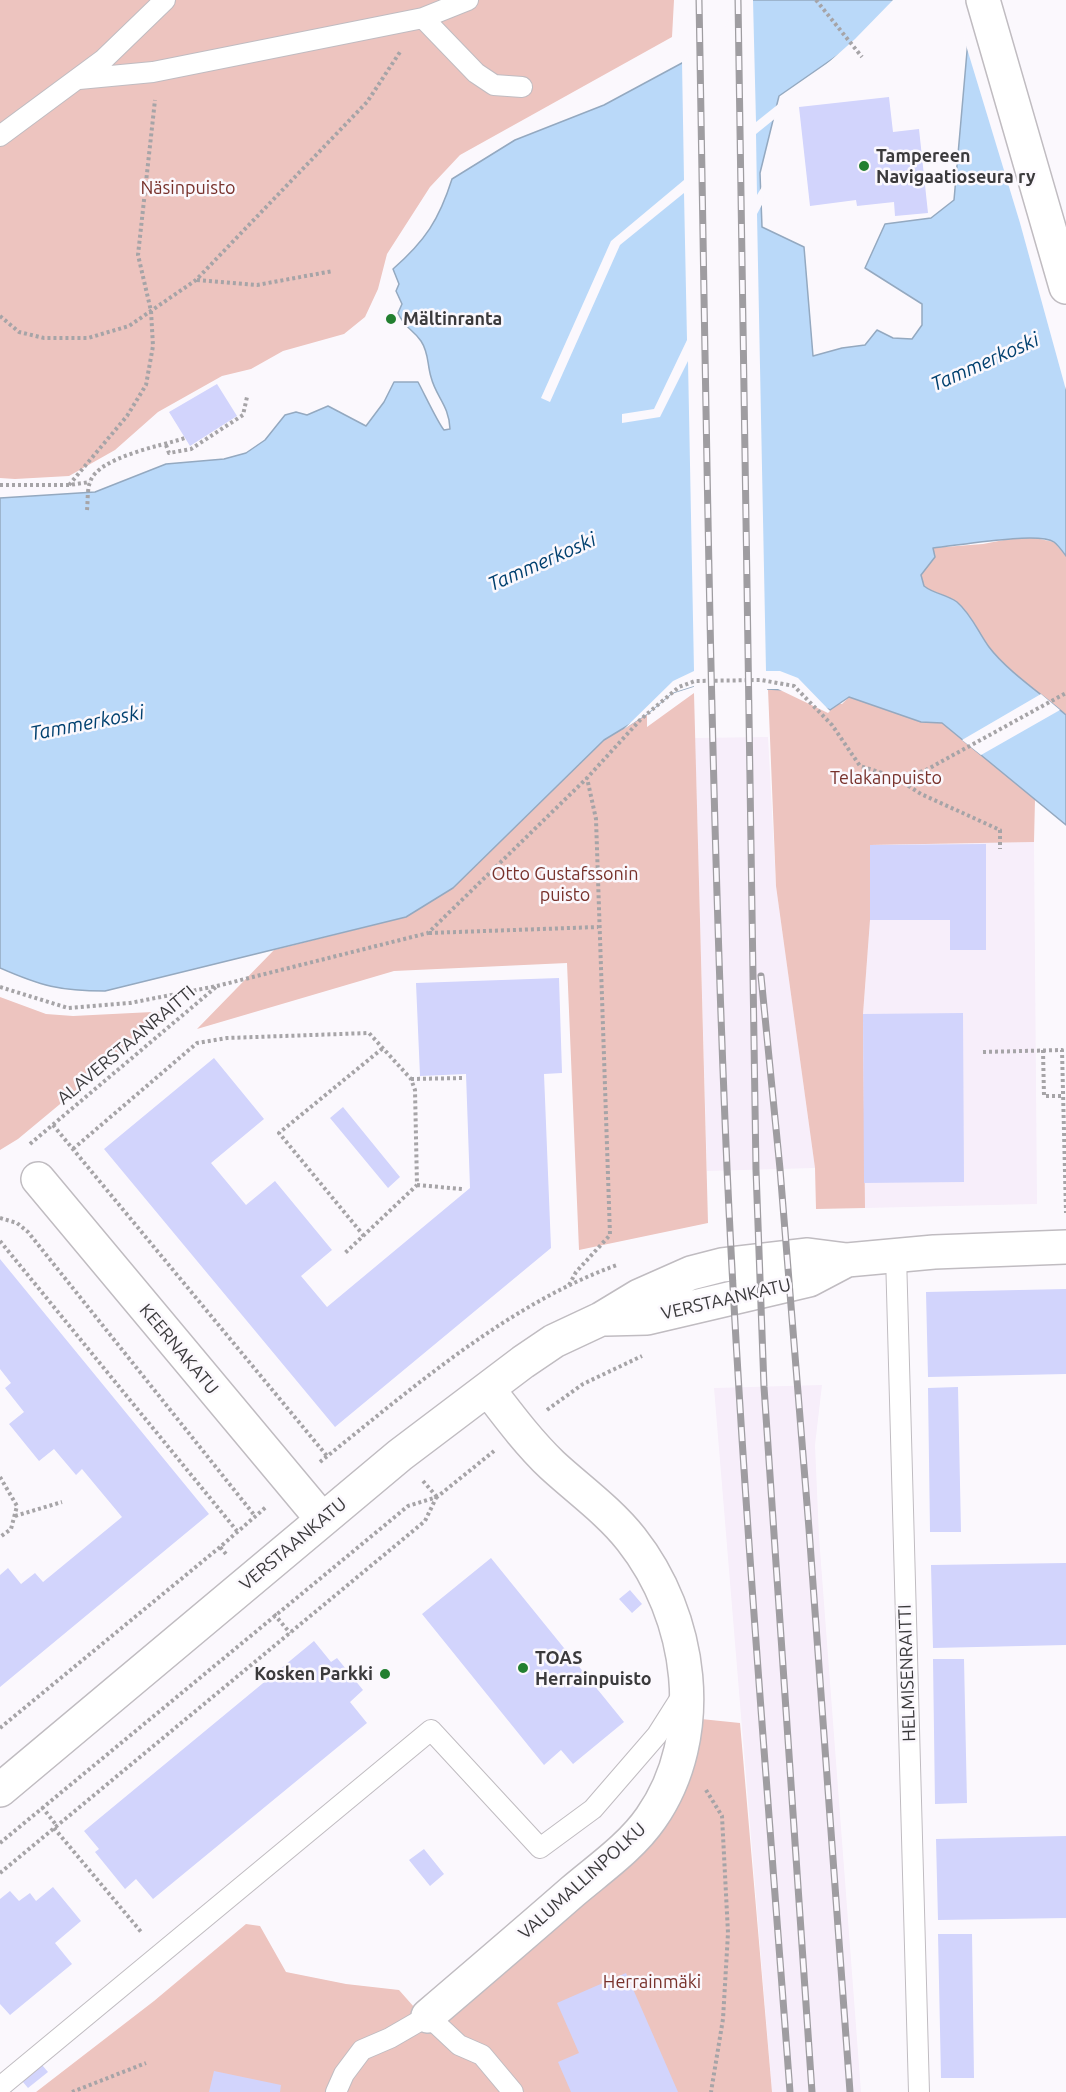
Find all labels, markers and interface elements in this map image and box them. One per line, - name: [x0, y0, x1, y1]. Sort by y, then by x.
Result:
- place label: Tampereen Navigaatioseura ry: [876, 145, 1036, 188]
- marker: Tampereen Navigaatioseura ry: [857, 159, 871, 173]
- park label: Näsinpuisto: [140, 177, 236, 199]
- place label: Mältinranta: [403, 308, 502, 330]
- marker: Mältinranta: [384, 312, 398, 326]
- water label: Tammerkoski: [927, 328, 1043, 396]
- water label: Tammerkoski: [484, 528, 600, 596]
- water label: Tammerkoski: [28, 700, 146, 746]
- park label: Telakanpuisto: [830, 767, 942, 789]
- park label: Otto Gustafssonin puisto: [492, 863, 638, 906]
- street label: ALAVERSTAANRAITTI: [53, 981, 199, 1109]
- street label: VERSTAANKATU: [659, 1274, 793, 1324]
- street label: KEERNAKATU: [135, 1299, 223, 1399]
- street label: VERSTAANKATU: [235, 1493, 351, 1595]
- street label: HELMISENRAITTI: [894, 1604, 920, 1742]
- place label: TOAS Herrainpuisto: [535, 1647, 652, 1690]
- marker: TOAS Herrainpuisto: [516, 1661, 530, 1675]
- place label: Kosken Parkki: [254, 1663, 373, 1685]
- marker: Kosken Parkki: [378, 1667, 392, 1681]
- street label: VALUMALLINPOLKU: [514, 1818, 650, 1944]
- park label: Herrainmäki: [603, 1971, 701, 1993]

